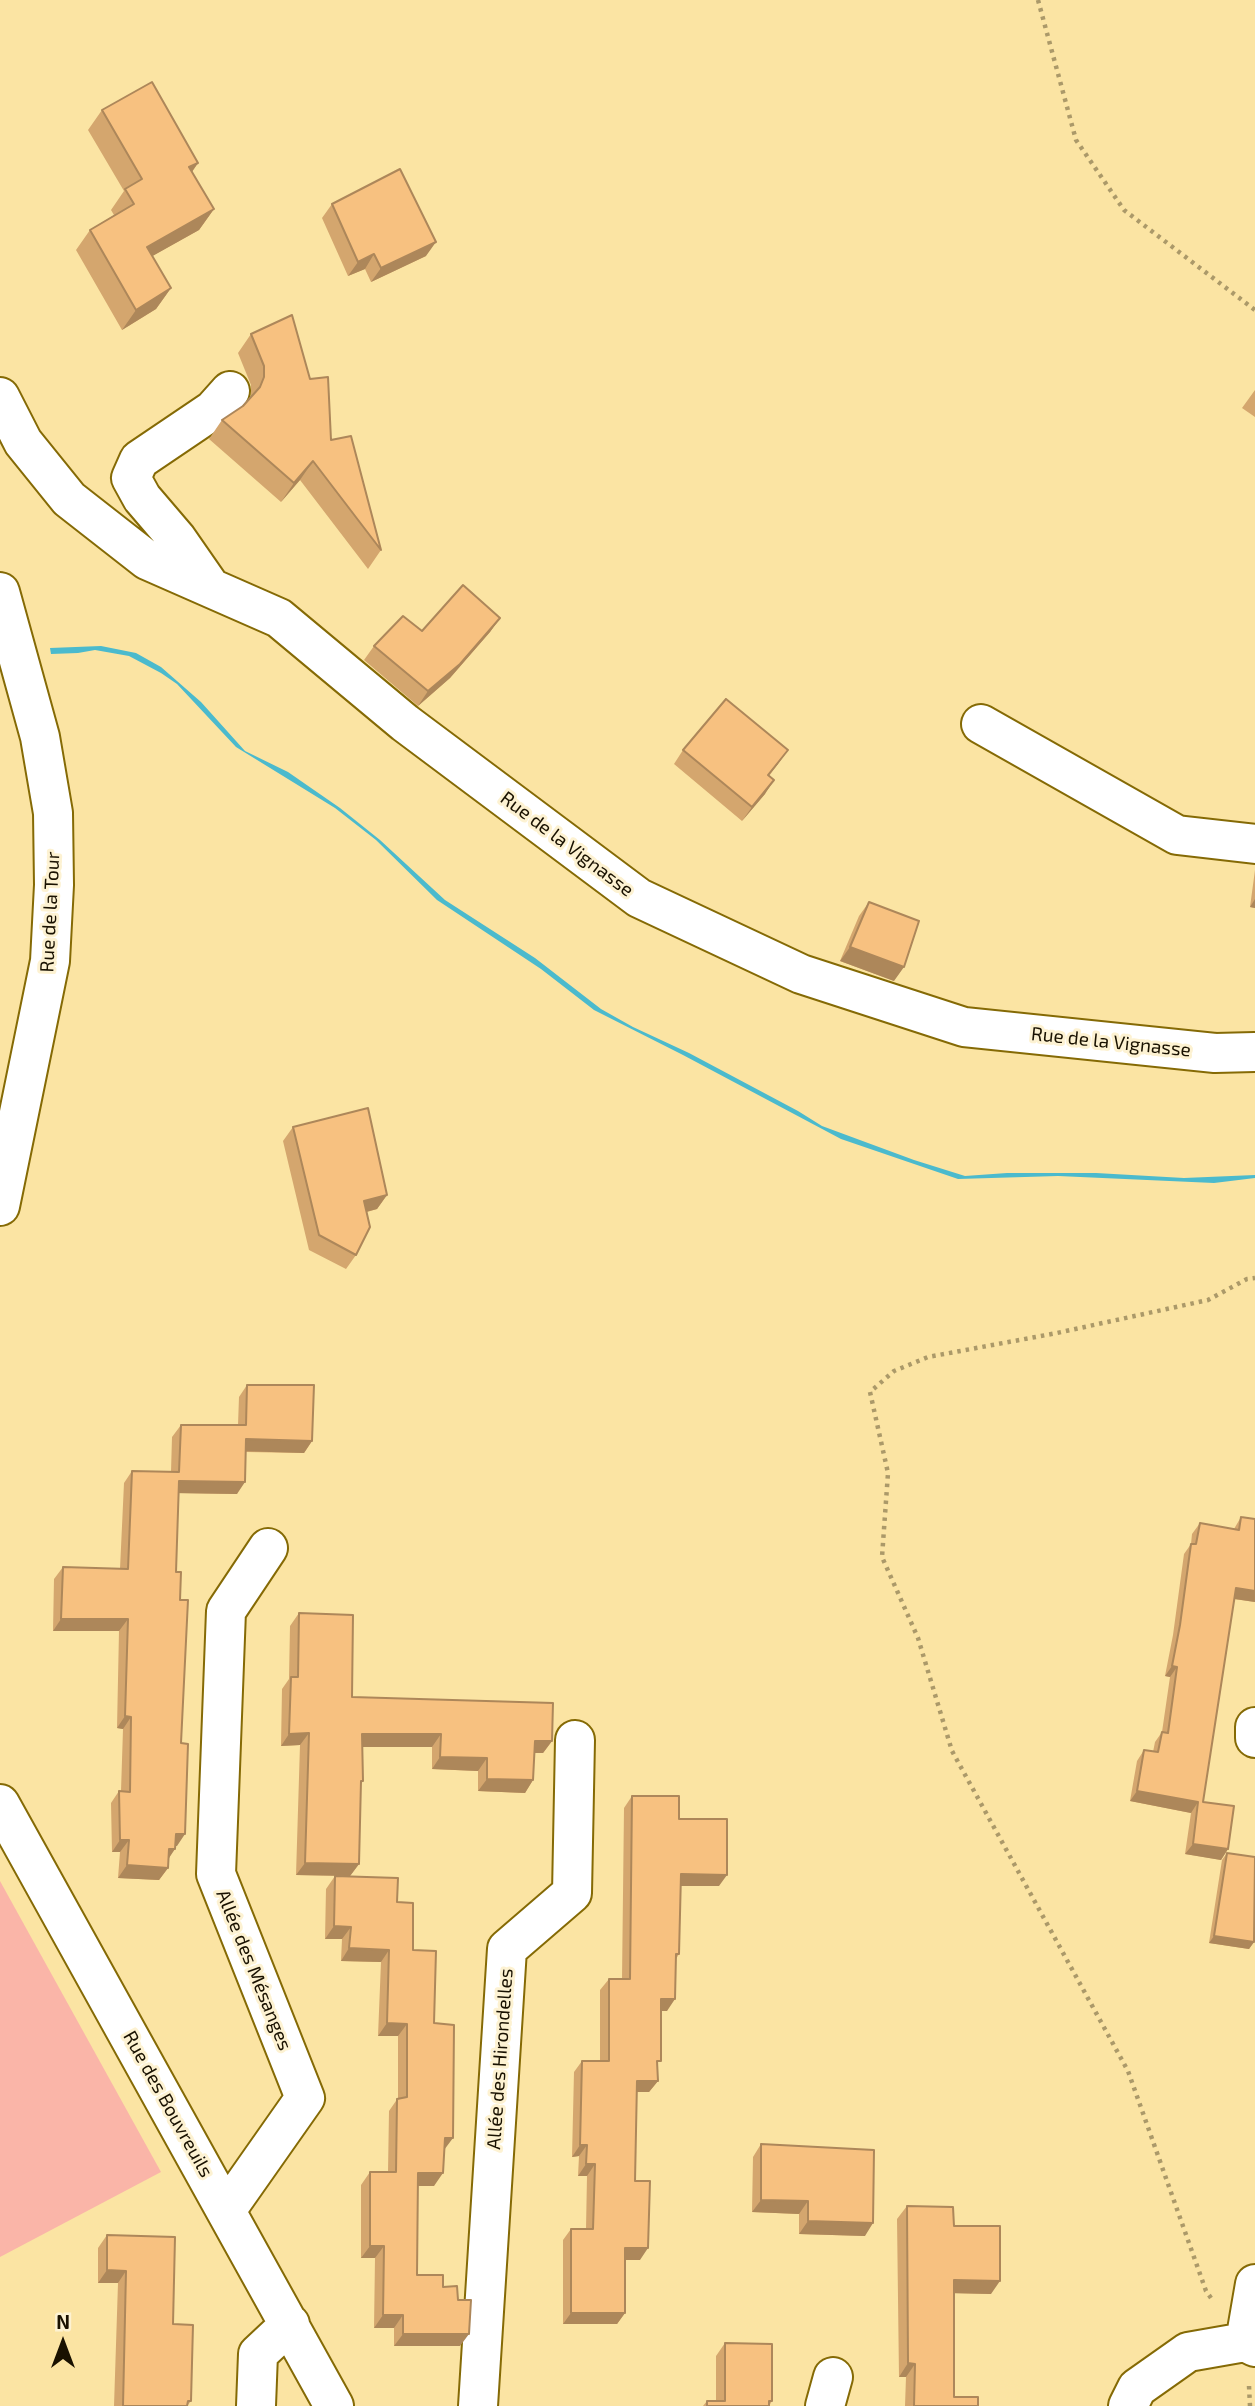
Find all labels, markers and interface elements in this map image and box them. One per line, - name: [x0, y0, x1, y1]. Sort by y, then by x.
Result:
- street label: Rue de la Vignasse: [496, 787, 638, 901]
- street label: Rue de la Tour: [35, 851, 65, 973]
- street label: Rue de la Vignasse: [1030, 1022, 1192, 1062]
- street label: Allée des Mésanges: [211, 1886, 297, 2054]
- street label: Allée des Hirondelles: [482, 1968, 518, 2150]
- street label: Rue des Bouvreuils: [118, 2027, 218, 2181]
- north arrow: [28, 2308, 98, 2378]
- text: N: [56, 2310, 70, 2333]

